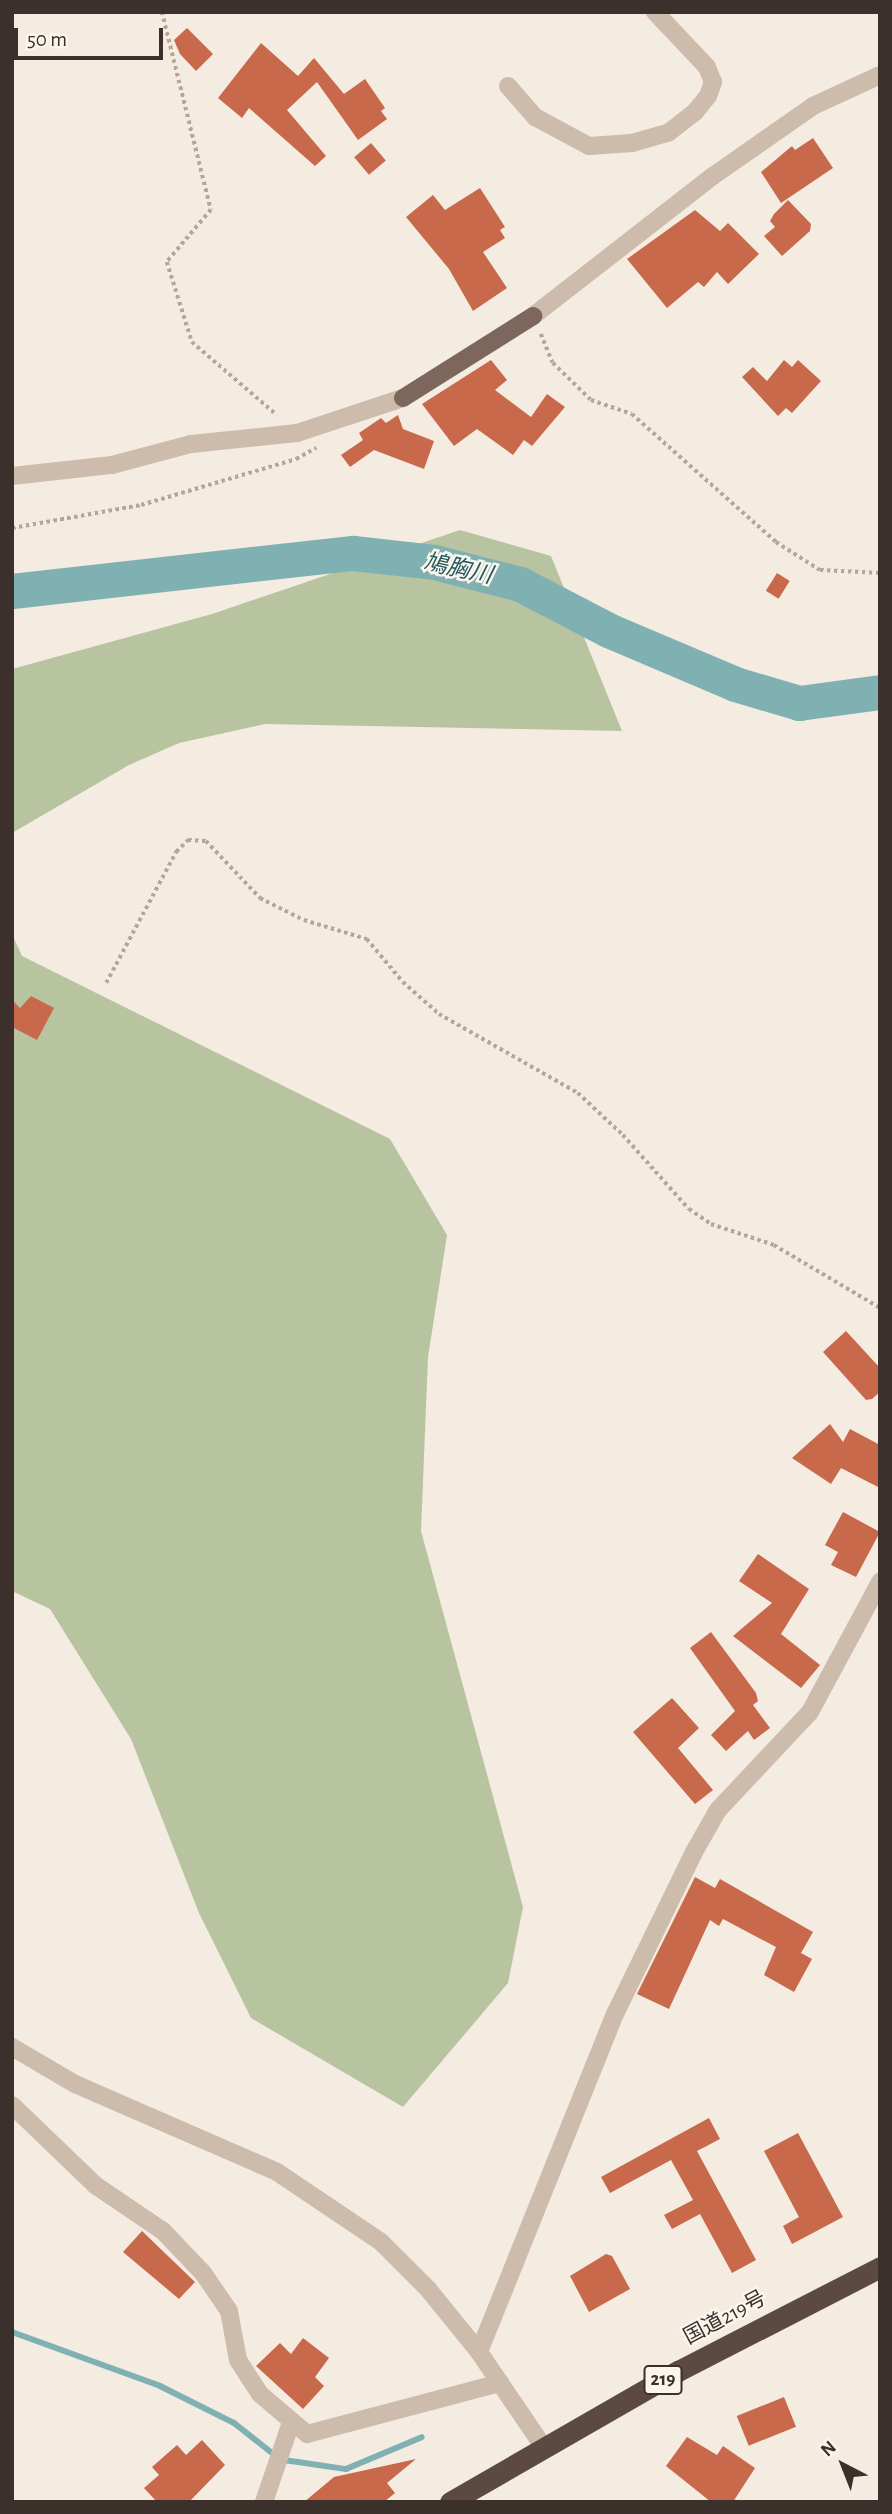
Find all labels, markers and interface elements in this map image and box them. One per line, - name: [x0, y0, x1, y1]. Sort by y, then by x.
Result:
- scale bar: [18, 14, 166, 58]
- text: 50 m: [27, 29, 67, 50]
- water label: 鳩胸川: [421, 549, 495, 591]
- street label: 国道219号: [680, 2286, 770, 2350]
- road number: 219: [642, 2364, 684, 2396]
- north arrow: [808, 2430, 878, 2500]
- text: N: [817, 2438, 840, 2461]

